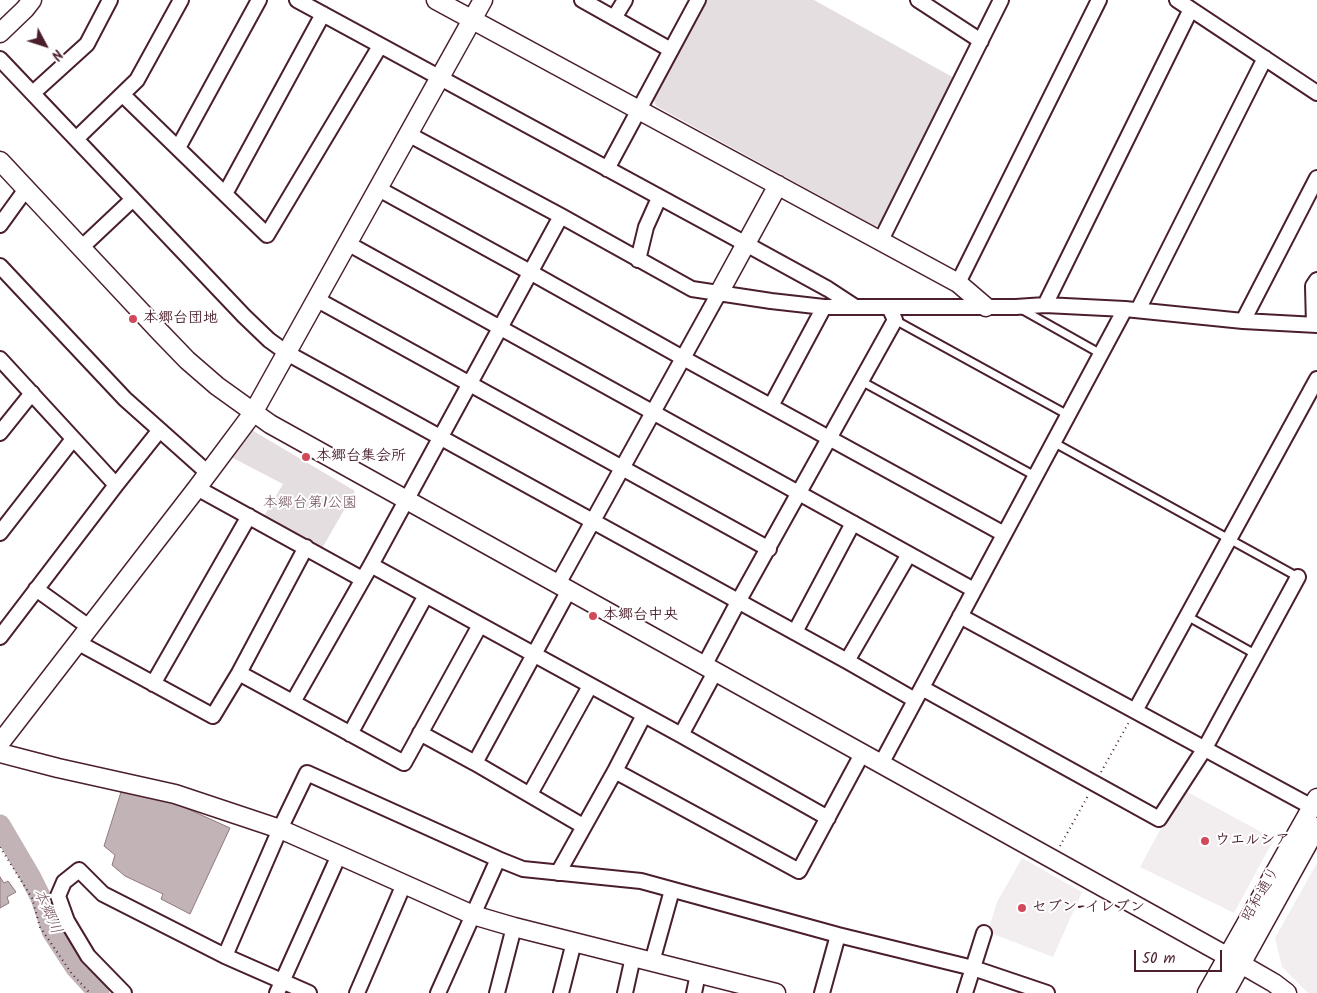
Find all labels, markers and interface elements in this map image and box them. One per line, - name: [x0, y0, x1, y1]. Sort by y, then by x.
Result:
- north arrow: [20, 20, 70, 70]
- text: N: [45, 44, 68, 65]
- place label: 本郷台団地: [143, 310, 218, 328]
- marker: 本郷台団地: [127, 313, 139, 325]
- place label: 本郷台集会所: [316, 448, 406, 466]
- marker: 本郷台集会所: [300, 451, 312, 463]
- park label: 本郷台第1公園: [263, 495, 357, 513]
- place label: 本郷台中央: [603, 607, 678, 625]
- marker: 本郷台中央: [587, 610, 599, 622]
- place label: ウエルシア: [1215, 832, 1290, 850]
- marker: ウエルシア: [1199, 835, 1211, 847]
- street label: 昭和通り: [1239, 865, 1285, 925]
- water label: 本郷川: [27, 886, 65, 938]
- place label: セブン-イレブン: [1032, 899, 1145, 917]
- marker: セブン-イレブン: [1016, 902, 1028, 914]
- scale bar: [1137, 940, 1224, 972]
- text: 50 m: [1142, 947, 1176, 971]

